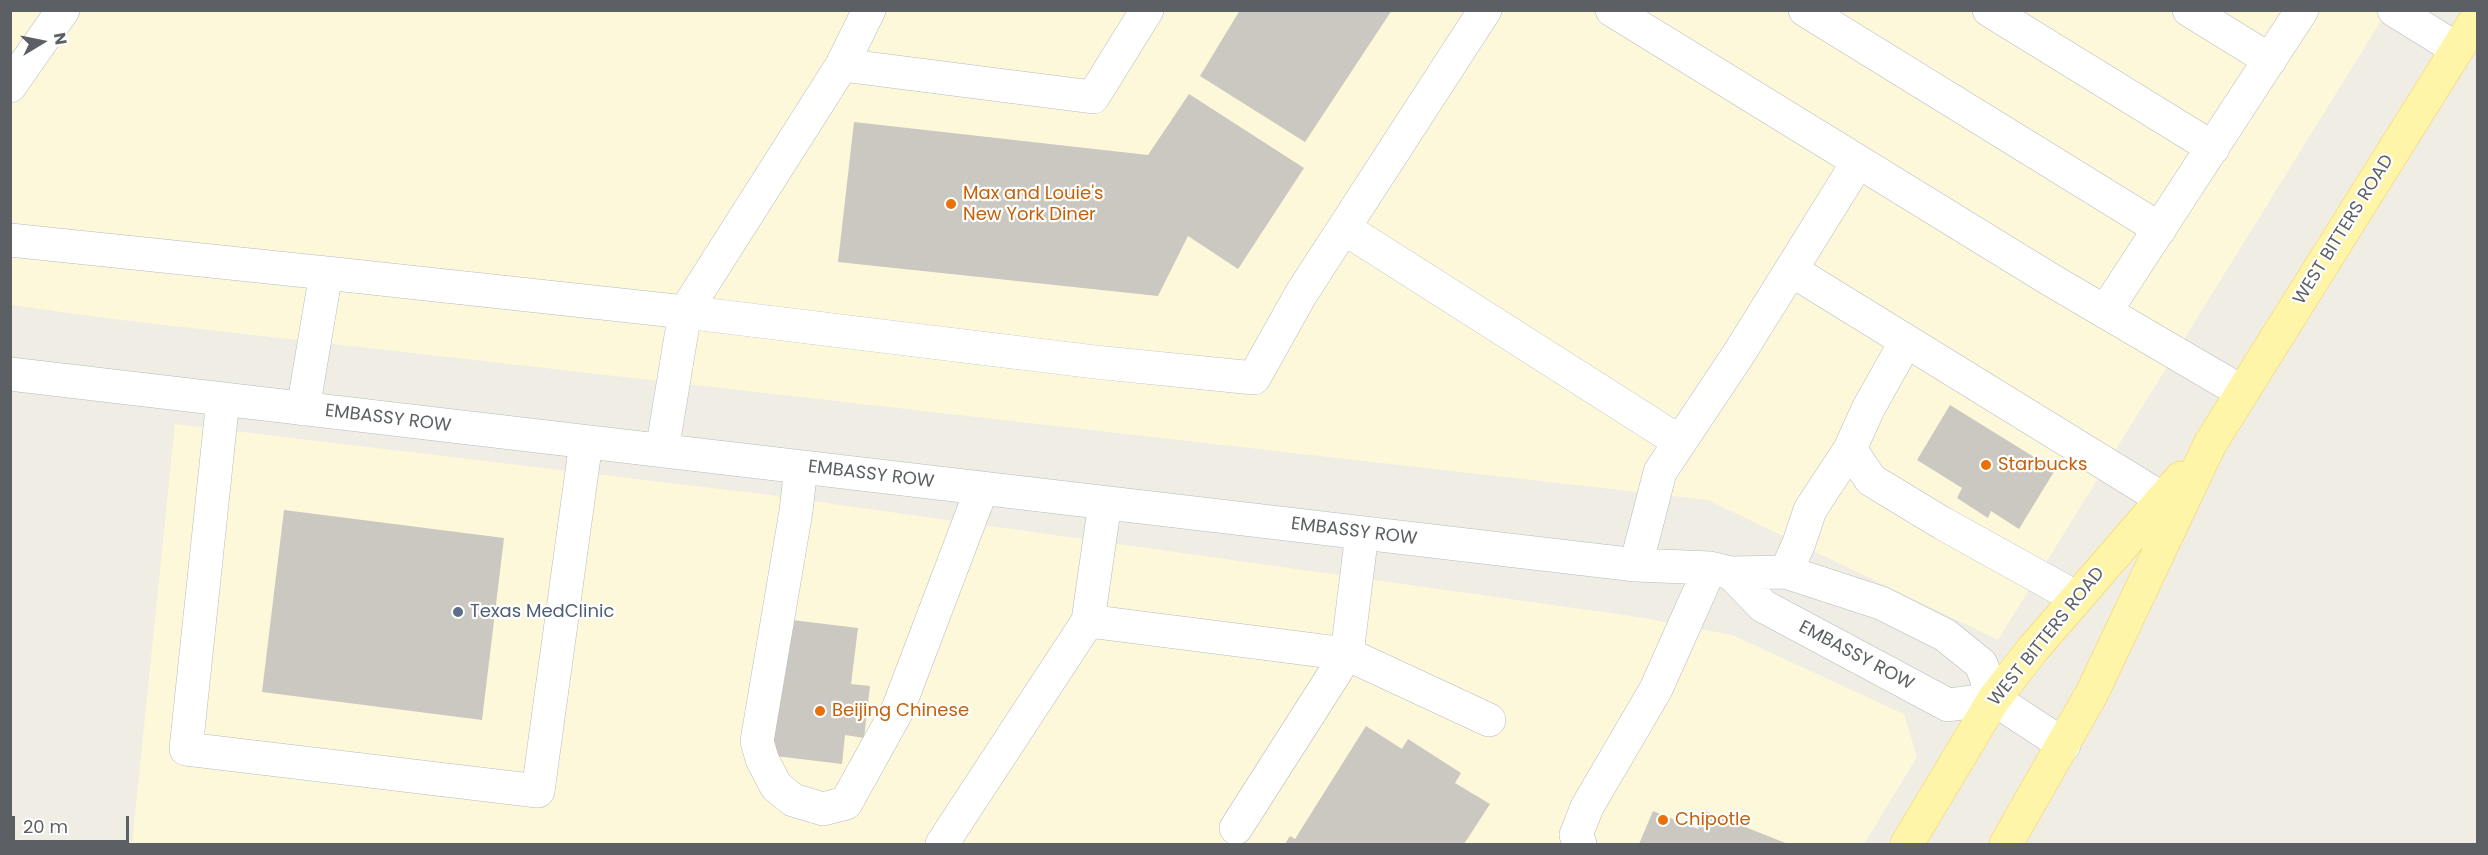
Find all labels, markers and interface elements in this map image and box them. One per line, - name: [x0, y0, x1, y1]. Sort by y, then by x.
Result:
- north arrow: [12, 12, 72, 72]
- text: N: [48, 31, 73, 47]
- street label: WEST BITTERS ROAD: [2289, 151, 2399, 309]
- place label: Max and Louie's New York Diner: [963, 183, 1103, 226]
- marker: Max and Louie's New York Diner: [944, 197, 958, 211]
- street label: EMBASSY ROW: [324, 401, 452, 437]
- place label: Starbucks: [1998, 454, 2087, 476]
- street label: EMBASSY ROW: [807, 457, 935, 493]
- marker: Starbucks: [1979, 458, 1993, 472]
- street label: EMBASSY ROW: [1290, 514, 1418, 550]
- street label: WEST BITTERS ROAD: [1984, 563, 2110, 711]
- place label: Texas MedClinic: [470, 601, 614, 623]
- marker: Texas MedClinic: [451, 605, 465, 619]
- street label: EMBASSY ROW: [1795, 617, 1917, 695]
- place label: Beijing Chinese: [832, 700, 969, 722]
- marker: Beijing Chinese: [813, 704, 827, 718]
- scale bar: [15, 804, 132, 842]
- place label: Chipotle: [1675, 809, 1751, 831]
- marker: Chipotle: [1656, 813, 1670, 827]
- text: 20 m: [23, 814, 68, 839]

